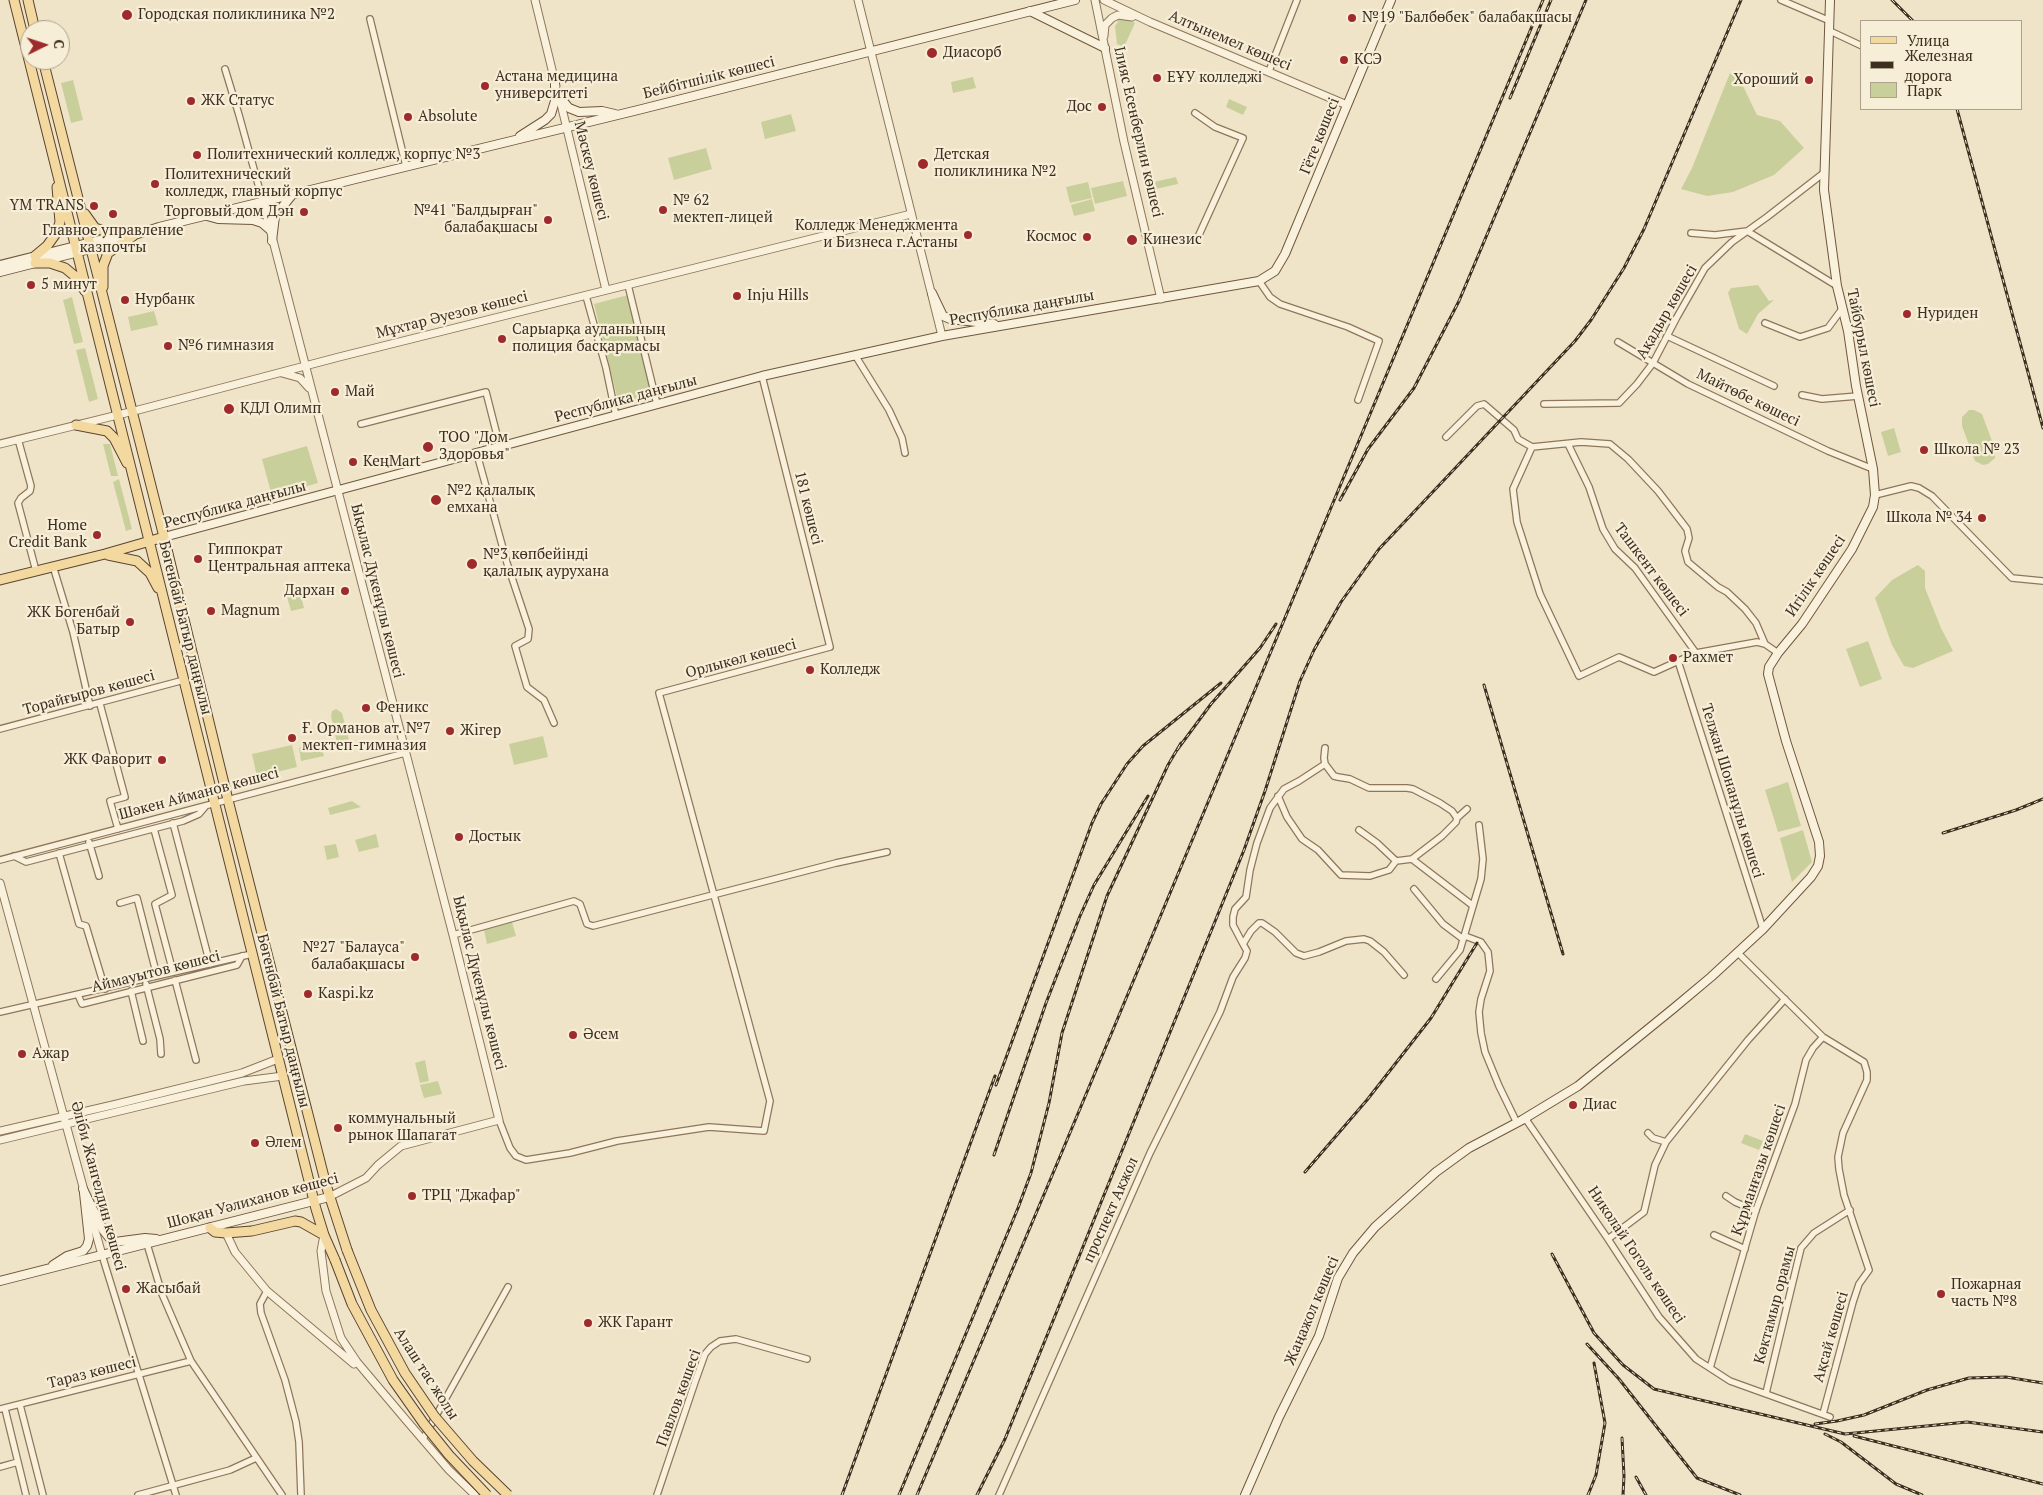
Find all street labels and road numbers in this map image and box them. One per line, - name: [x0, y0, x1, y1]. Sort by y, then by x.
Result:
- street label: Алтынемел көшесі: [1166, 7, 1294, 75]
- street label: Ілияс Есенберлин көшесі: [1110, 45, 1166, 219]
- street label: Бейбітшілік көшесі: [641, 53, 777, 103]
- street label: Гёте көшесі: [1296, 95, 1344, 177]
- street label: Мәскеу көшесі: [570, 119, 612, 223]
- street label: Ақадыр көшесі: [1633, 262, 1701, 362]
- street label: Республика даңғылы: [948, 286, 1096, 330]
- street label: Мұхтар Әуезов көшесі: [374, 287, 530, 343]
- street label: Тайбурыл көшесі: [1843, 287, 1883, 409]
- street label: Майтөбе көшесі: [1693, 365, 1803, 431]
- street label: Республика даңғылы: [553, 371, 699, 427]
- street label: 181 көшесі: [790, 469, 826, 547]
- street label: Республика даңғылы: [162, 477, 308, 533]
- street label: Ықылас Дүкенұлы көшесі: [347, 502, 407, 680]
- street label: Ташкент көшесі: [1610, 520, 1692, 620]
- street label: Игілік көшесі: [1782, 532, 1850, 620]
- street label: Бөгенбай Батыр даңғылы: [155, 539, 215, 717]
- street label: Орлыкөл көшесі: [684, 636, 798, 682]
- street label: Торайғыров көшесі: [21, 667, 157, 719]
- street label: Телжан Шонанұлы көшесі: [1697, 702, 1767, 880]
- street label: Шәкен Айманов көшесі: [117, 764, 281, 824]
- street label: Ықылас Дүкенұлы көшесі: [449, 894, 509, 1072]
- street label: Бөгенбай Батыр даңғылы: [253, 932, 313, 1110]
- street label: Аймауытов көшесі: [90, 947, 222, 997]
- street label: Әліби Жангелдин көшесі: [67, 1099, 129, 1273]
- street label: Құрманғазы көшесі: [1728, 1102, 1790, 1238]
- street label: проспект Акжол: [1080, 1154, 1142, 1266]
- street label: Шоқан Уәлиханов көшесі: [165, 1169, 341, 1233]
- street label: Николай Гоголь көшесі: [1583, 1183, 1689, 1327]
- street label: Көктамыр орамы: [1751, 1244, 1799, 1366]
- street label: Жаңажол көшесі: [1281, 1254, 1343, 1368]
- street label: Ақсай көшесі: [1809, 1290, 1853, 1384]
- street label: Алаш тас жолы: [390, 1325, 462, 1423]
- street label: Павлов көшесі: [653, 1347, 705, 1449]
- street label: Тараз көшесі: [46, 1353, 138, 1393]

